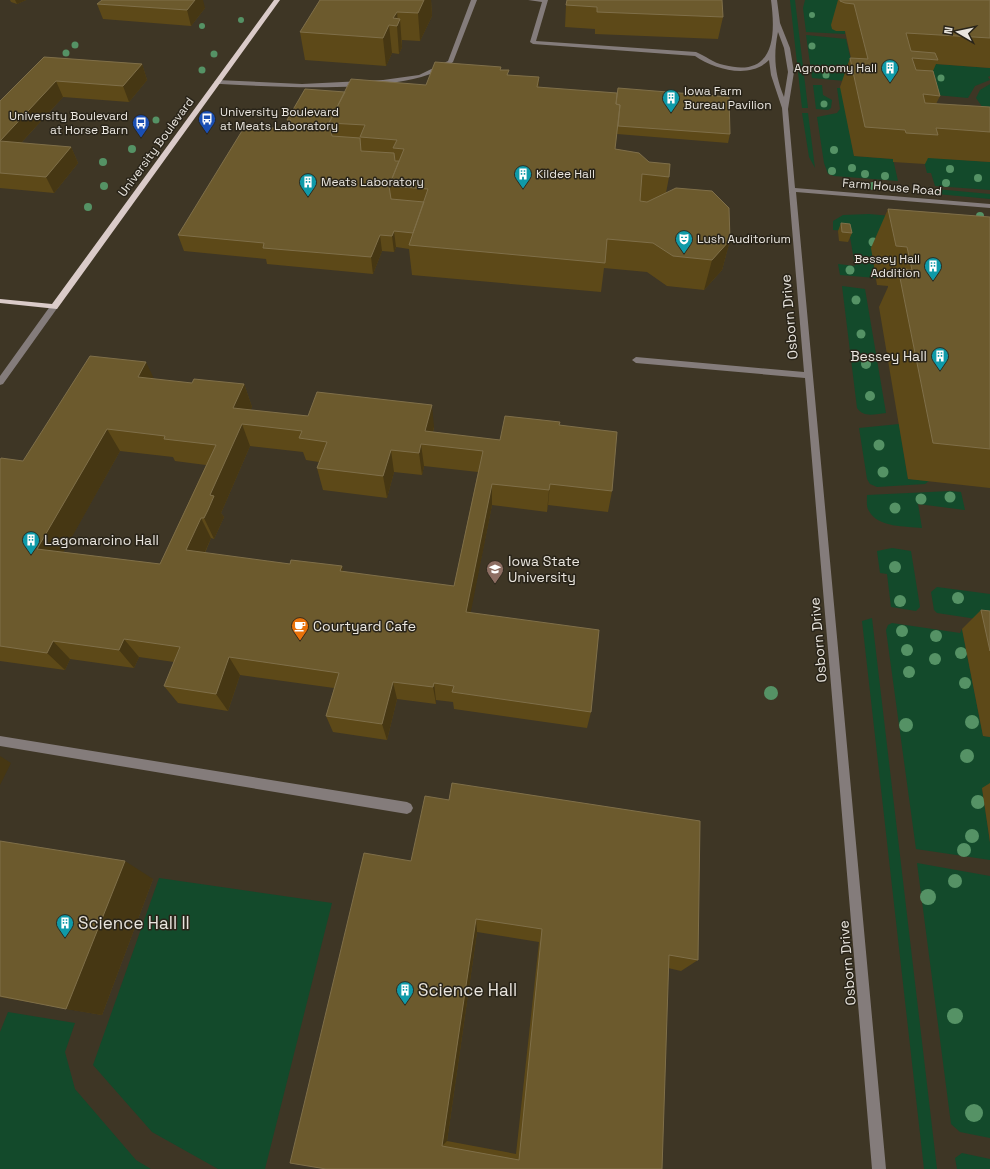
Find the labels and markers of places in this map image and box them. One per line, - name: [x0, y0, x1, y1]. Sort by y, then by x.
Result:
- building icon: Agronomy Hall: [880, 58, 900, 83]
- place label: Agronomy Hall: [794, 60, 877, 76]
- place label: Iowa Farm Bureau Pavilion: [684, 83, 772, 113]
- building icon: Iowa Farm Bureau Pavilion: [661, 88, 681, 113]
- place label: University Boulevard at Meats Laboratory: [220, 104, 339, 134]
- place label: University Boulevard at Horse Barn: [9, 108, 128, 138]
- bus stop icon: University Boulevard at Meats Laboratory: [197, 109, 217, 134]
- bus stop icon: University Boulevard at Horse Barn: [131, 113, 151, 138]
- building icon: Kildee Hall: [513, 164, 533, 189]
- place label: Kildee Hall: [536, 166, 595, 182]
- building icon: Meats Laboratory: [298, 172, 318, 197]
- place label: Meats Laboratory: [321, 174, 424, 190]
- theatre icon: Lush Auditorium: [674, 229, 694, 254]
- place label: Lush Auditorium: [697, 231, 791, 247]
- place label: Bessey Hall Addition: [854, 251, 920, 281]
- building icon: Bessey Hall Addition: [923, 256, 943, 281]
- building icon: Bessey Hall: [930, 346, 950, 371]
- place label: Bessey Hall: [850, 347, 927, 365]
- building icon: Lagomarcino Hall: [21, 530, 41, 555]
- place label: Lagomarcino Hall: [44, 531, 159, 549]
- place label: Iowa State University: [508, 552, 580, 586]
- school or university icon: Iowa State University: [485, 559, 505, 584]
- cafe icon: Courtyard Cafe: [290, 616, 310, 641]
- place label: Courtyard Cafe: [313, 617, 416, 635]
- place label: Science Hall II: [78, 912, 190, 934]
- building icon: Science Hall II: [55, 913, 75, 938]
- place label: Science Hall: [418, 979, 517, 1001]
- building icon: Science Hall: [395, 980, 415, 1005]

